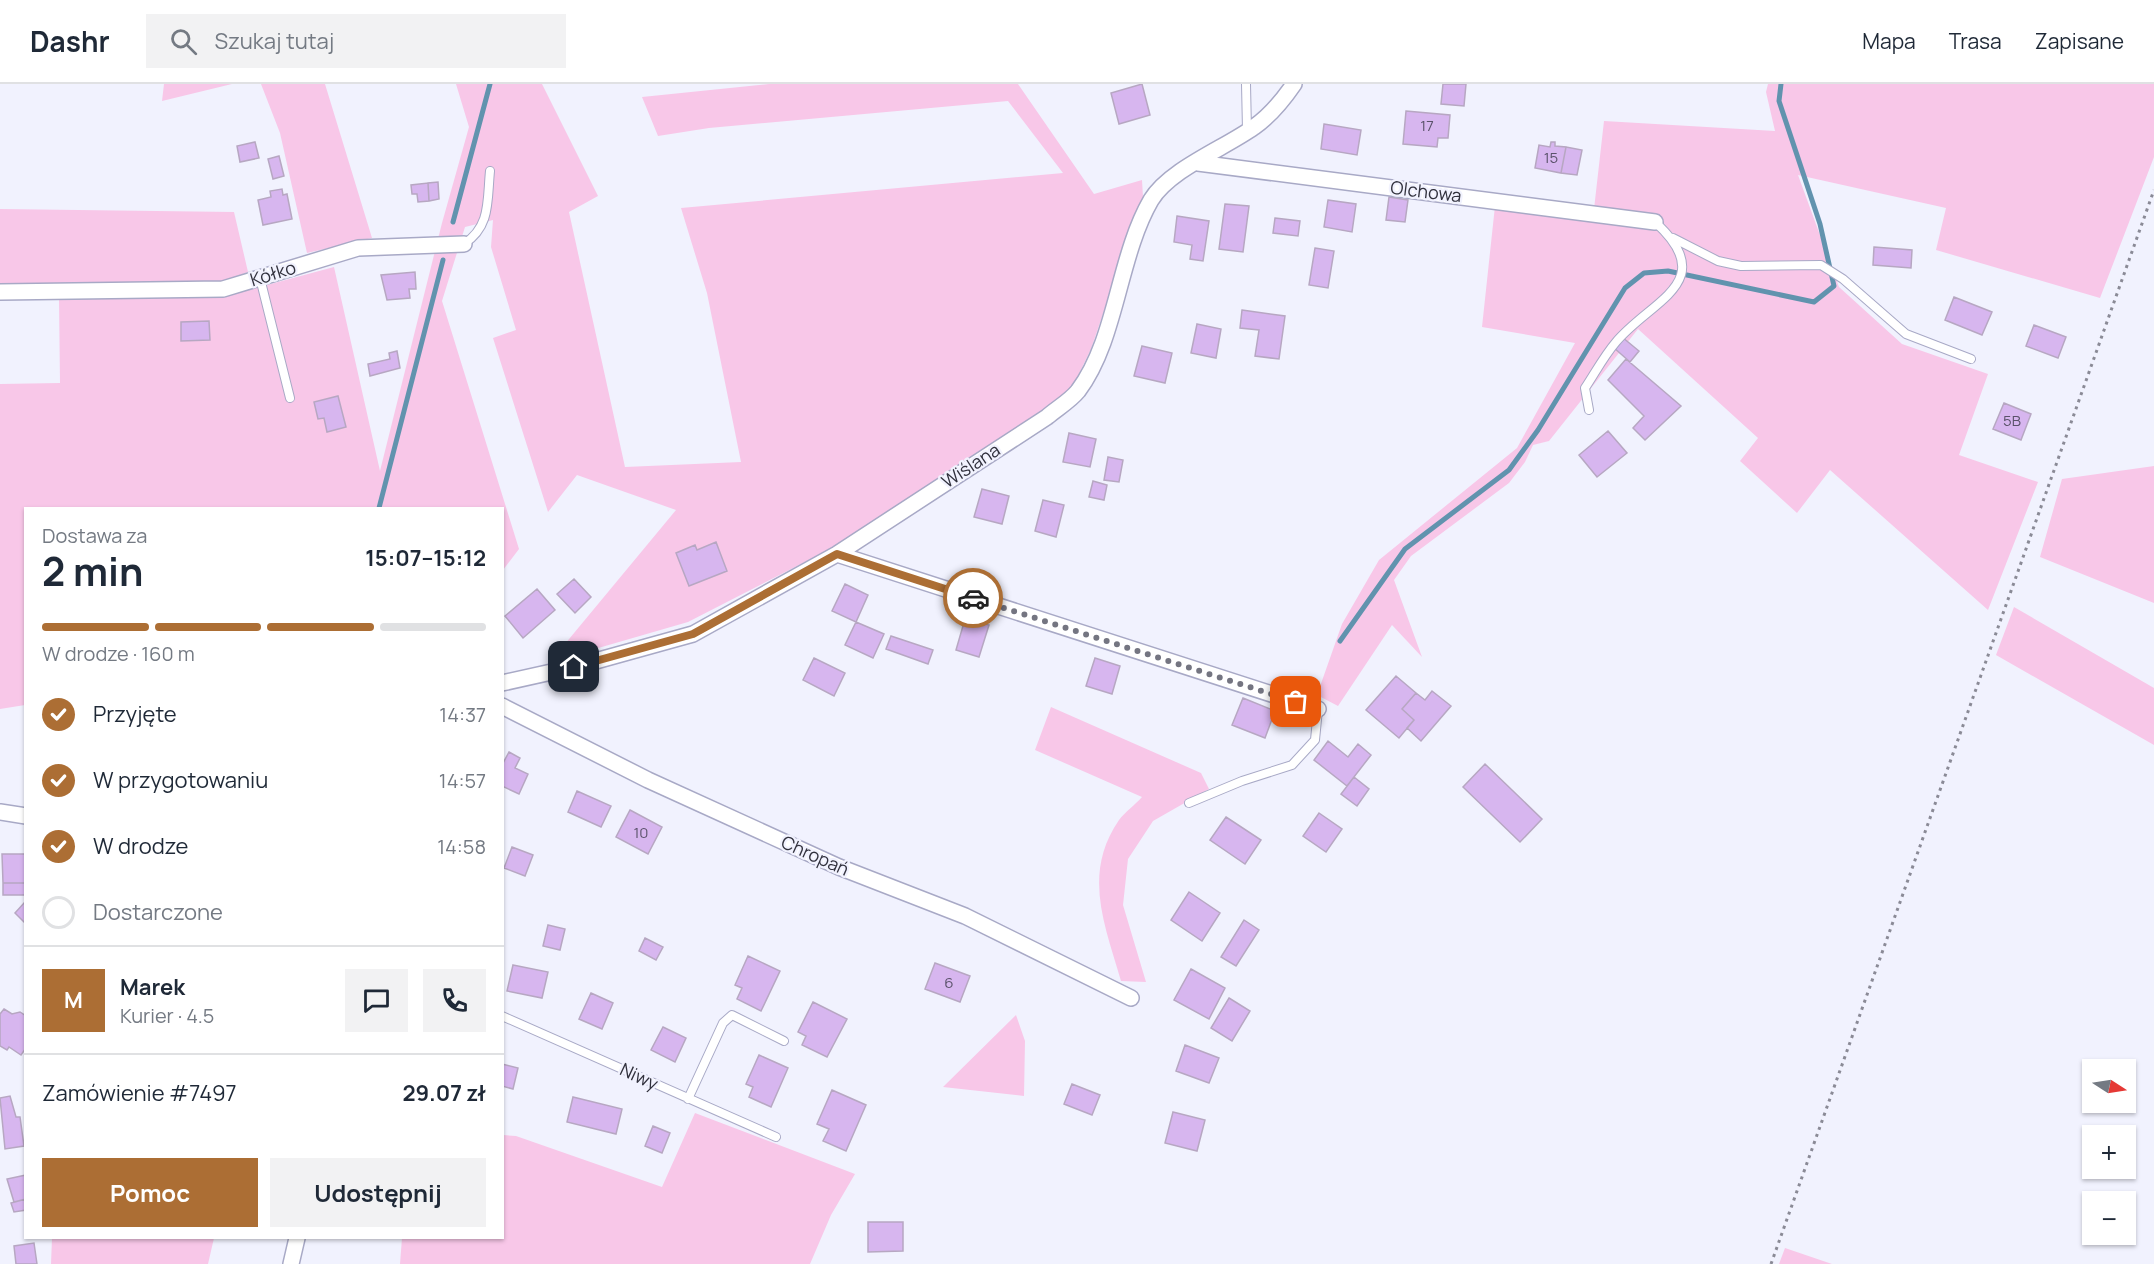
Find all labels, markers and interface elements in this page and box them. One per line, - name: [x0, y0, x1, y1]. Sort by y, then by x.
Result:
- search box: [146, 14, 566, 68]
- text: Dashr: [30, 22, 110, 60]
- icon: search: [167, 25, 200, 58]
- text: Szukaj tutaj: [215, 26, 334, 56]
- text: Mapa: [1862, 27, 1916, 55]
- text: Trasa: [1949, 27, 2002, 55]
- text: Zapisane: [2035, 27, 2124, 55]
- house number: 17: [1420, 115, 1434, 136]
- house number: 15: [1544, 147, 1558, 168]
- street label: Olchowa: [1389, 175, 1463, 207]
- street label: Kółko: [247, 255, 299, 291]
- house number: 5B: [2003, 410, 2021, 431]
- street label: Wiślana: [937, 437, 1004, 493]
- text: Dostawa za: [42, 522, 147, 549]
- text: 15:07–15:12: [365, 543, 486, 573]
- text: 2 min: [42, 544, 143, 598]
- courier: [943, 568, 1003, 628]
- icon: car: [957, 582, 990, 615]
- text: W drodze · 160 m: [42, 640, 195, 667]
- pin: [548, 641, 599, 692]
- icon: home: [557, 650, 590, 683]
- pin: [1270, 676, 1321, 727]
- icon: bag: [1279, 685, 1312, 718]
- icon: check: [42, 698, 75, 731]
- text: Przyjęte: [93, 699, 177, 729]
- text: 14:37: [439, 701, 486, 728]
- icon: check: [42, 764, 75, 797]
- text: W przygotowaniu: [93, 765, 268, 795]
- text: 14:57: [439, 767, 486, 794]
- house number: 10: [634, 822, 649, 843]
- icon: check: [42, 830, 75, 863]
- street label: Chropań: [778, 830, 853, 881]
- text: W drodze: [93, 831, 188, 861]
- text: 14:58: [437, 833, 486, 860]
- text: Dostarczone: [93, 897, 223, 927]
- button: chat: [345, 969, 408, 1032]
- button: phone: [423, 969, 486, 1032]
- text: Marek: [120, 972, 185, 1002]
- house number: 6: [944, 972, 954, 993]
- text: M: [64, 985, 83, 1015]
- text: Kurier · 4.5: [120, 1002, 214, 1029]
- street label: Niwy: [616, 1057, 663, 1096]
- north arrow: [2082, 1059, 2136, 1113]
- map controls: [2082, 1059, 2136, 1245]
- text: Zamówienie #7497: [42, 1078, 236, 1108]
- text: 29.07 zł: [402, 1078, 486, 1108]
- button: +: [2082, 1125, 2136, 1179]
- button: Pomoc: [42, 1158, 258, 1227]
- button: Udostępnij: [270, 1158, 486, 1227]
- button: −: [2082, 1191, 2136, 1245]

